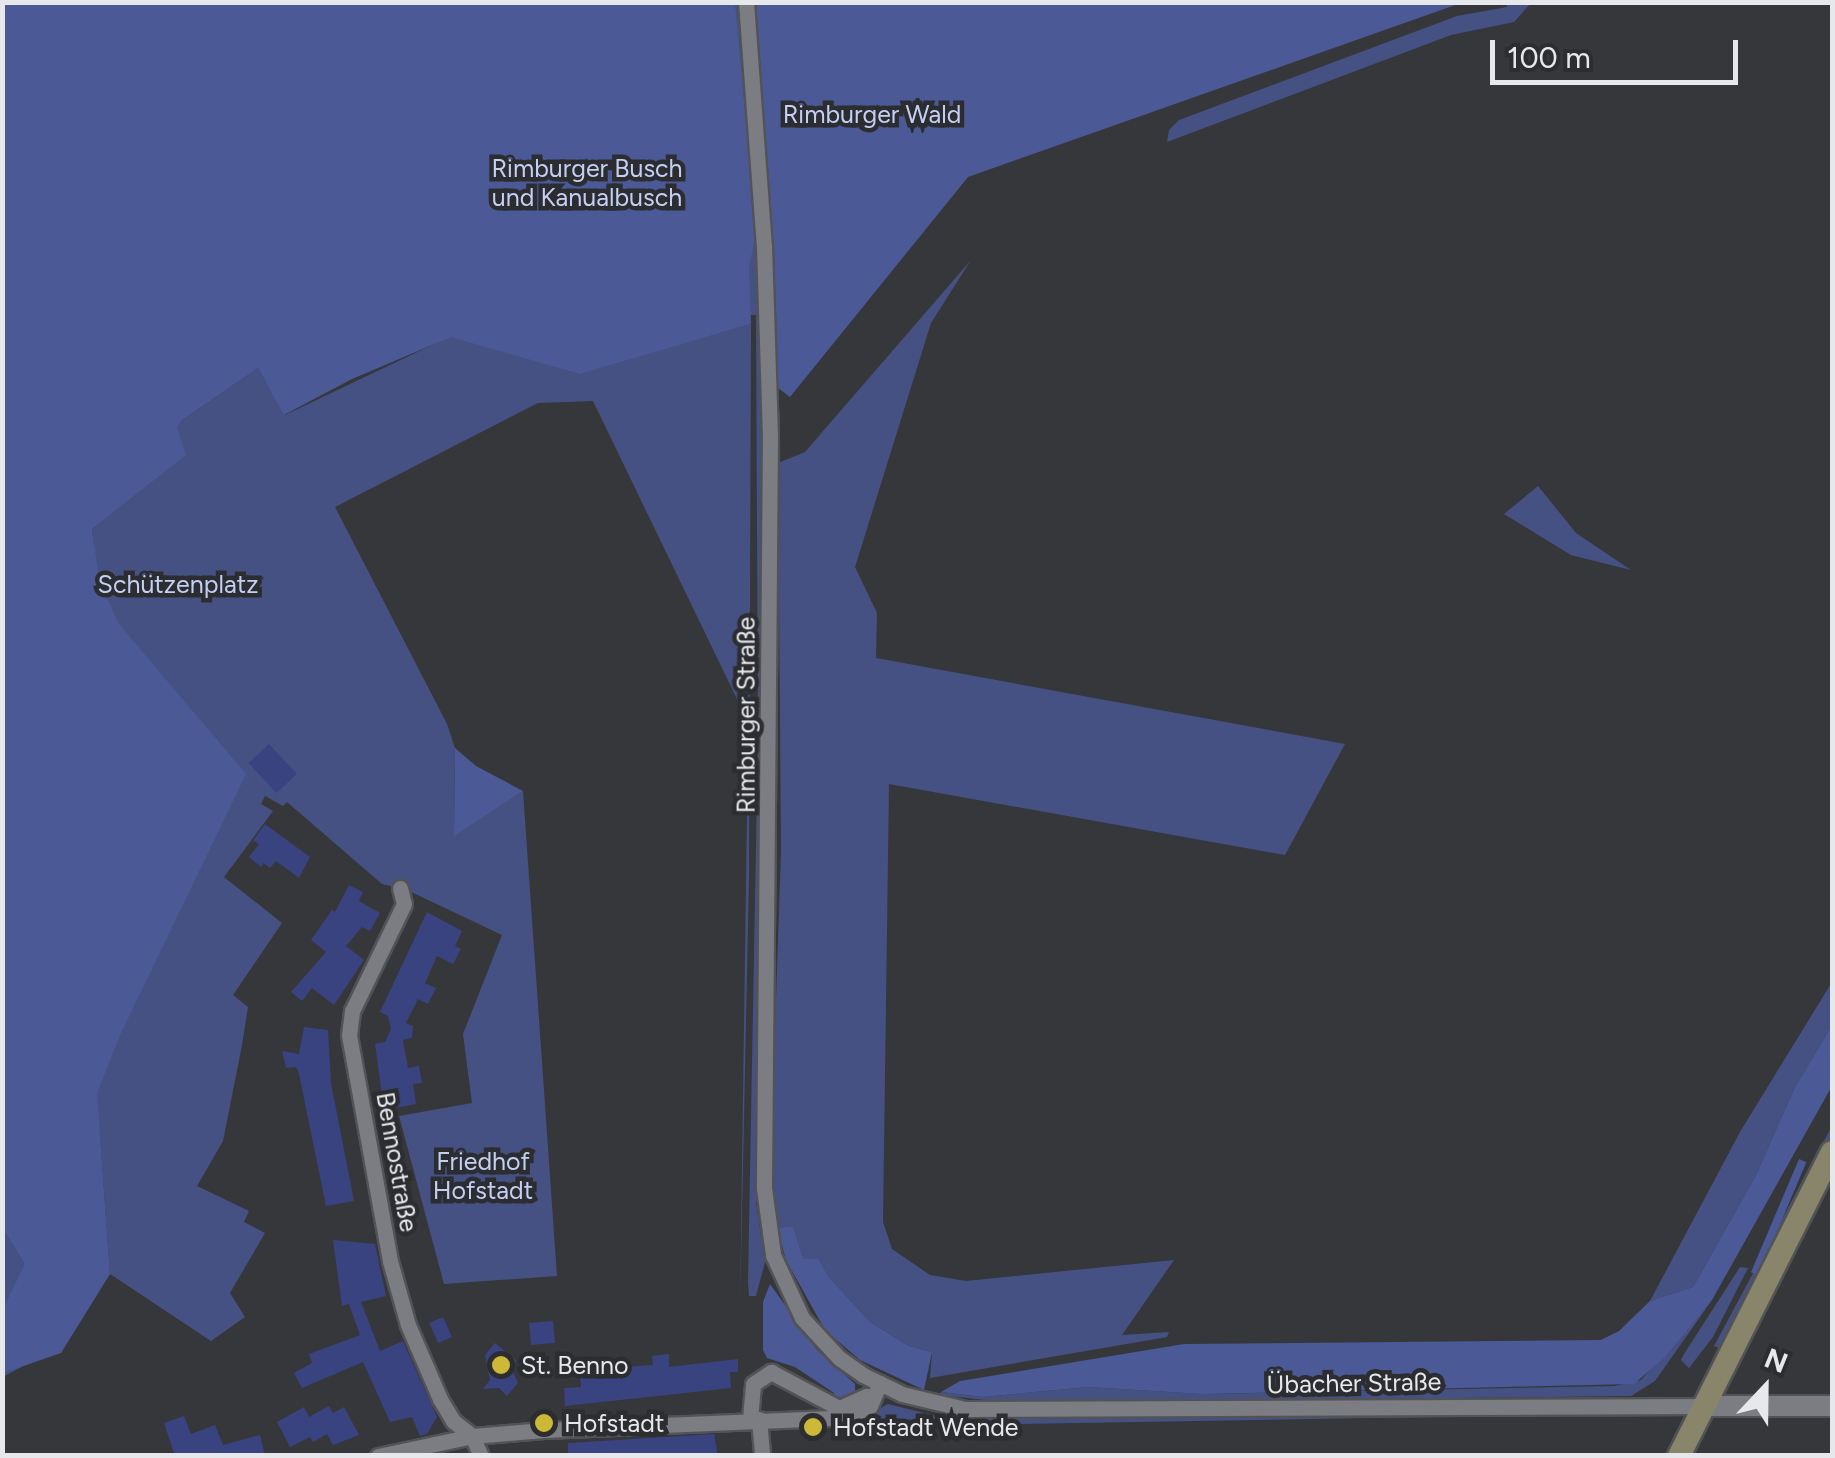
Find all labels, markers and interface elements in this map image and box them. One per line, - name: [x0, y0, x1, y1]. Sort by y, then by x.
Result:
- scale bar: [1495, 20, 1742, 82]
- text: 100 m: [1507, 39, 1591, 76]
- park label: Rimburger Wald: [783, 99, 961, 129]
- park label: Rimburger Busch und Kanualbusch: [491, 154, 683, 213]
- park label: Schützenplatz: [98, 569, 258, 599]
- street label: Rimburger Straße: [731, 617, 761, 813]
- street label: Bennostraße: [370, 1090, 424, 1234]
- park label: Friedhof Hofstadt: [433, 1147, 533, 1206]
- north arrow: [1715, 1338, 1815, 1438]
- text: N: [1760, 1340, 1793, 1380]
- place label: St. Benno: [521, 1350, 628, 1380]
- marker: St. Benno: [490, 1354, 512, 1376]
- street label: Übacher Straße: [1266, 1366, 1442, 1400]
- place label: Hofstadt: [564, 1408, 664, 1438]
- marker: Hofstadt: [533, 1412, 555, 1434]
- place label: Hofstadt Wende: [833, 1412, 1018, 1442]
- marker: Hofstadt Wende: [802, 1416, 824, 1438]

